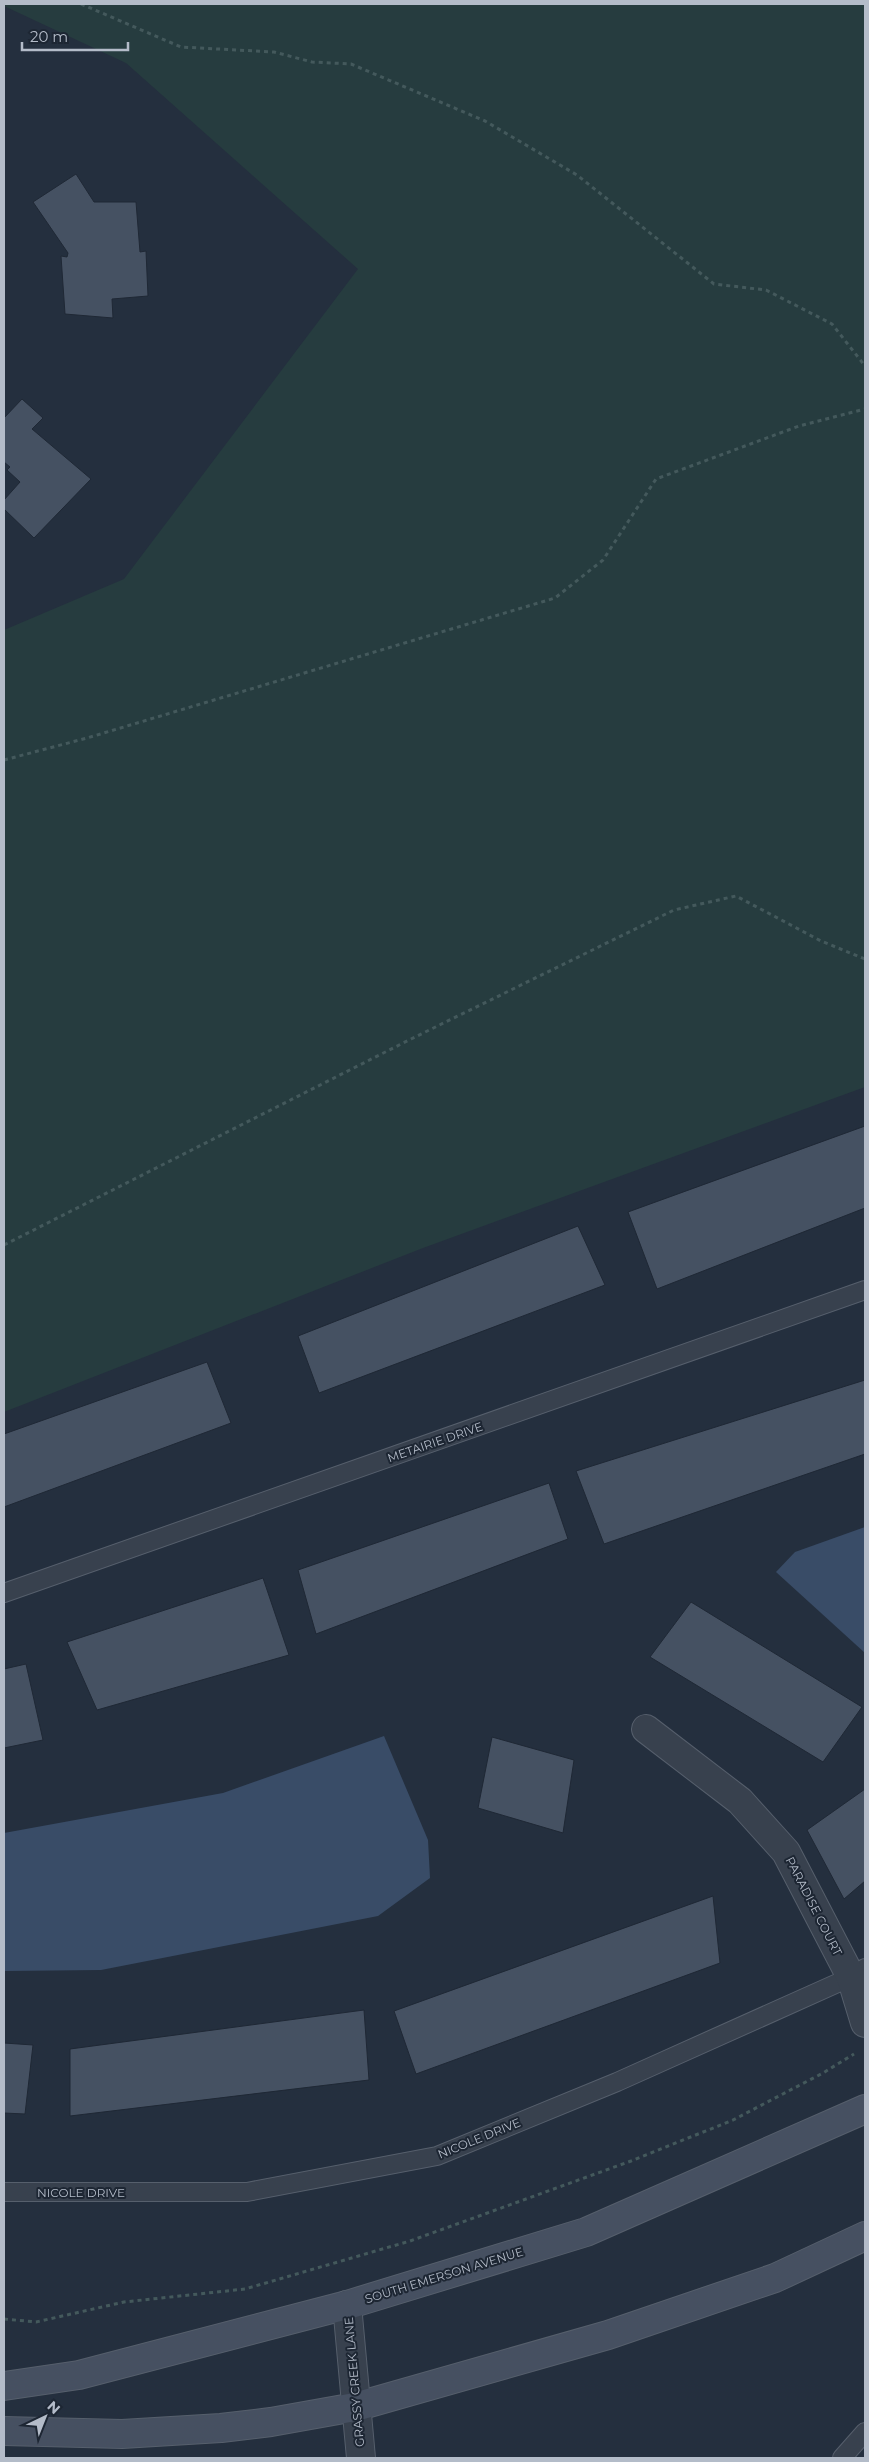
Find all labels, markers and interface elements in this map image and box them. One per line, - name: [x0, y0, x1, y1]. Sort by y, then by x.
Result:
- scale bar: [22, 20, 129, 52]
- text: 20 m: [30, 27, 68, 46]
- street label: METAIRIE DRIVE: [385, 1419, 485, 1465]
- street label: PARADISE COURT: [783, 1854, 846, 1958]
- street label: NICOLE DRIVE: [435, 2115, 523, 2161]
- street label: NICOLE DRIVE: [37, 2185, 125, 2200]
- street label: SOUTH EMERSON AVENUE: [363, 2244, 525, 2306]
- street label: GRASSY CREEK LANE: [341, 2316, 367, 2448]
- north arrow: [20, 2392, 70, 2442]
- text: N: [44, 2397, 64, 2418]

